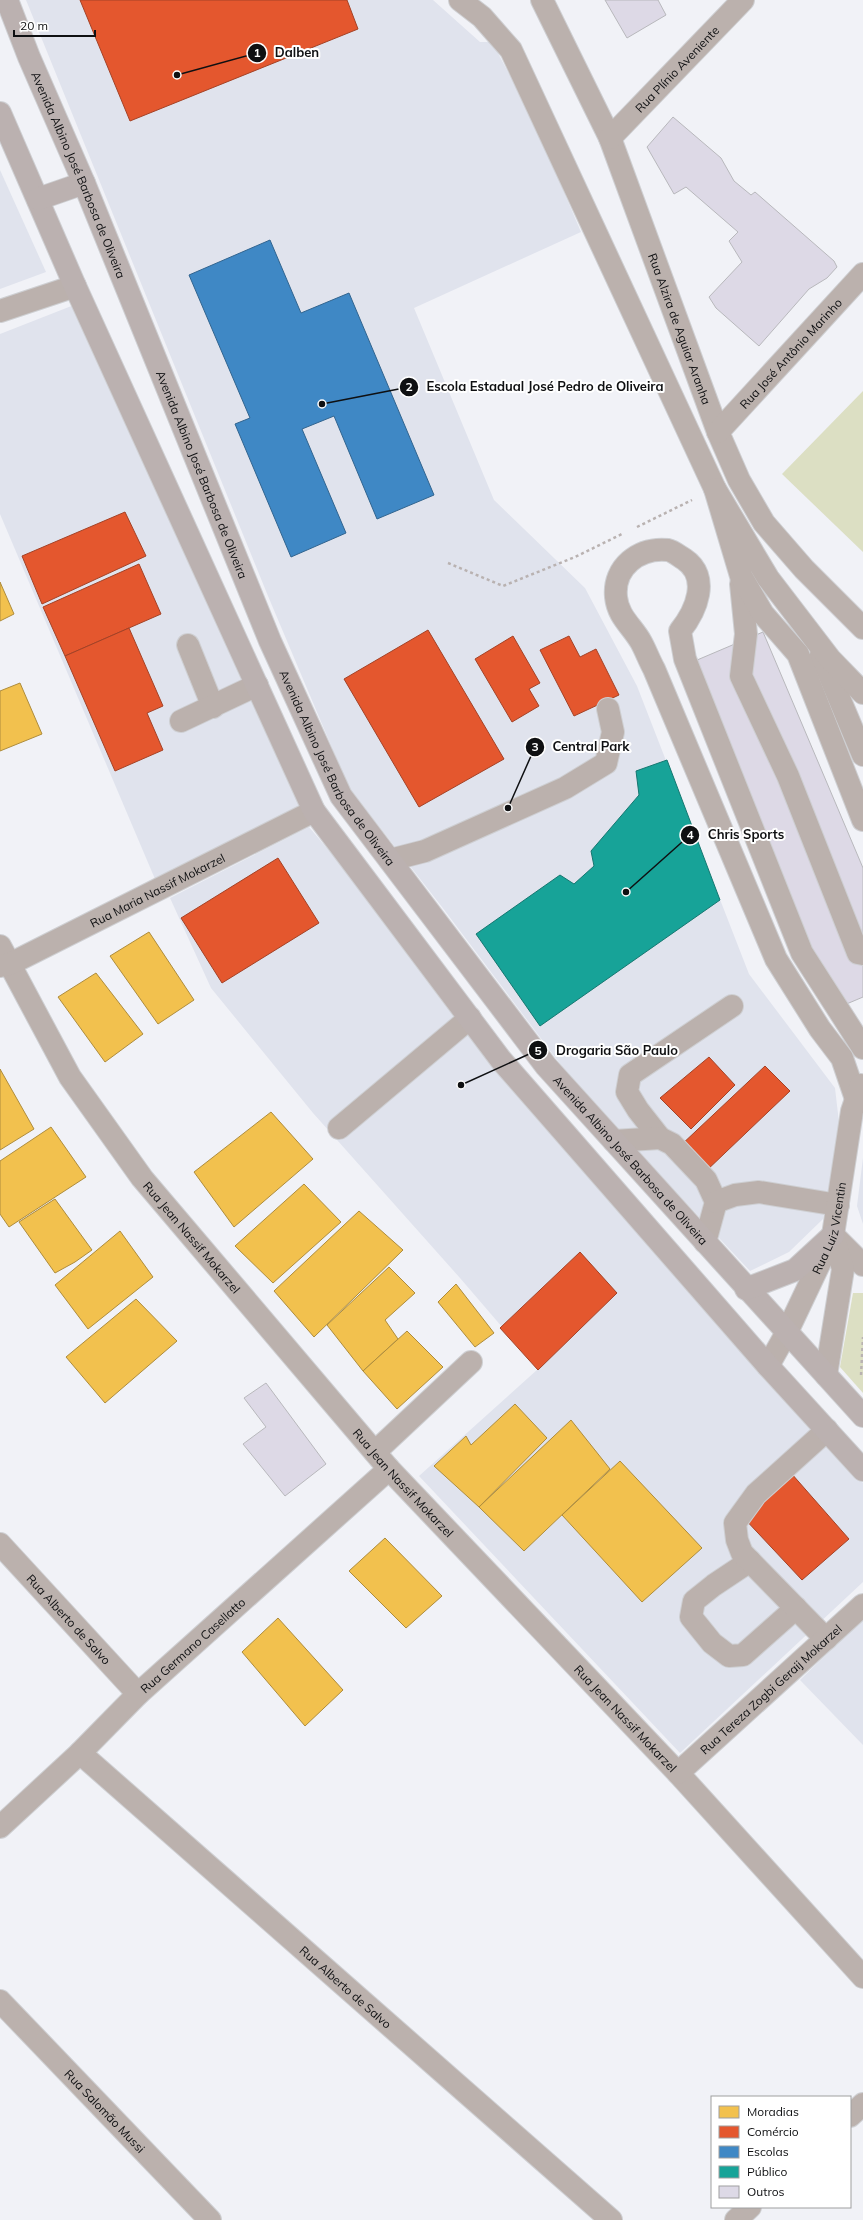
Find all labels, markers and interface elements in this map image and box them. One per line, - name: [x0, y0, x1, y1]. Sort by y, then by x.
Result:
- scale bar: [14, 12, 95, 38]
- text: 20 m: [20, 18, 48, 33]
- street label: Rua Plínio Aveniente: [631, 22, 722, 115]
- callout: Dalben: [247, 40, 327, 65]
- text: Dalben: [275, 44, 319, 60]
- text: 1: [253, 45, 261, 60]
- street label: Avenida Albino José Barbosa de Oliveira: [29, 69, 129, 280]
- street label: Rua Alzira de Aguiar Aranha: [645, 251, 715, 406]
- street label: Rua José Antônio Marinho: [736, 295, 845, 411]
- street label: Avenida Albino José Barbosa de Oliveira: [153, 368, 251, 581]
- callout: Escola Estadual José Pedro de Oliveira: [399, 374, 672, 399]
- text: Escola Estadual José Pedro de Oliveira: [427, 378, 663, 394]
- text: 2: [405, 379, 413, 394]
- street label: Avenida Albino José Barbosa de Oliveira: [277, 667, 398, 868]
- callout: Central Park: [525, 734, 638, 759]
- text: Central Park: [552, 738, 630, 754]
- text: 3: [531, 739, 539, 754]
- callout: Chris Sports: [680, 822, 792, 847]
- text: Chris Sports: [708, 826, 784, 842]
- text: 4: [686, 827, 694, 842]
- street label: Rua Maria Nassif Mokarzel: [87, 850, 227, 930]
- callout: Drogaria São Paulo: [528, 1038, 686, 1063]
- text: Drogaria São Paulo: [556, 1042, 678, 1058]
- text: 5: [534, 1043, 542, 1058]
- street label: Avenida Albino José Barbosa de Oliveira: [551, 1072, 711, 1248]
- street label: Rua Jean Nassif Mokarzel: [140, 1178, 244, 1296]
- street label: Rua Luiz Vicentin: [808, 1181, 849, 1276]
- street label: Rua Jean Nassif Mokarzel: [350, 1425, 457, 1540]
- street label: Rua Alberto de Salvo: [24, 1571, 114, 1667]
- street label: Rua Germano Casellatto: [137, 1594, 248, 1696]
- street label: Rua Tereza Zogbi Geraij Mokarzel: [697, 1621, 844, 1757]
- street label: Rua Jean Nassif Mokarzel: [571, 1662, 680, 1775]
- street label: Rua Alberto de Salvo: [297, 1942, 395, 2031]
- street label: Rua Salomão Mussi: [62, 2066, 149, 2156]
- legend: [711, 2096, 851, 2208]
- text: Moradias: [747, 2104, 799, 2119]
- text: Comércio: [747, 2124, 799, 2139]
- text: Escolas: [747, 2144, 789, 2159]
- text: Público: [747, 2164, 787, 2179]
- text: Outros: [747, 2184, 785, 2199]

